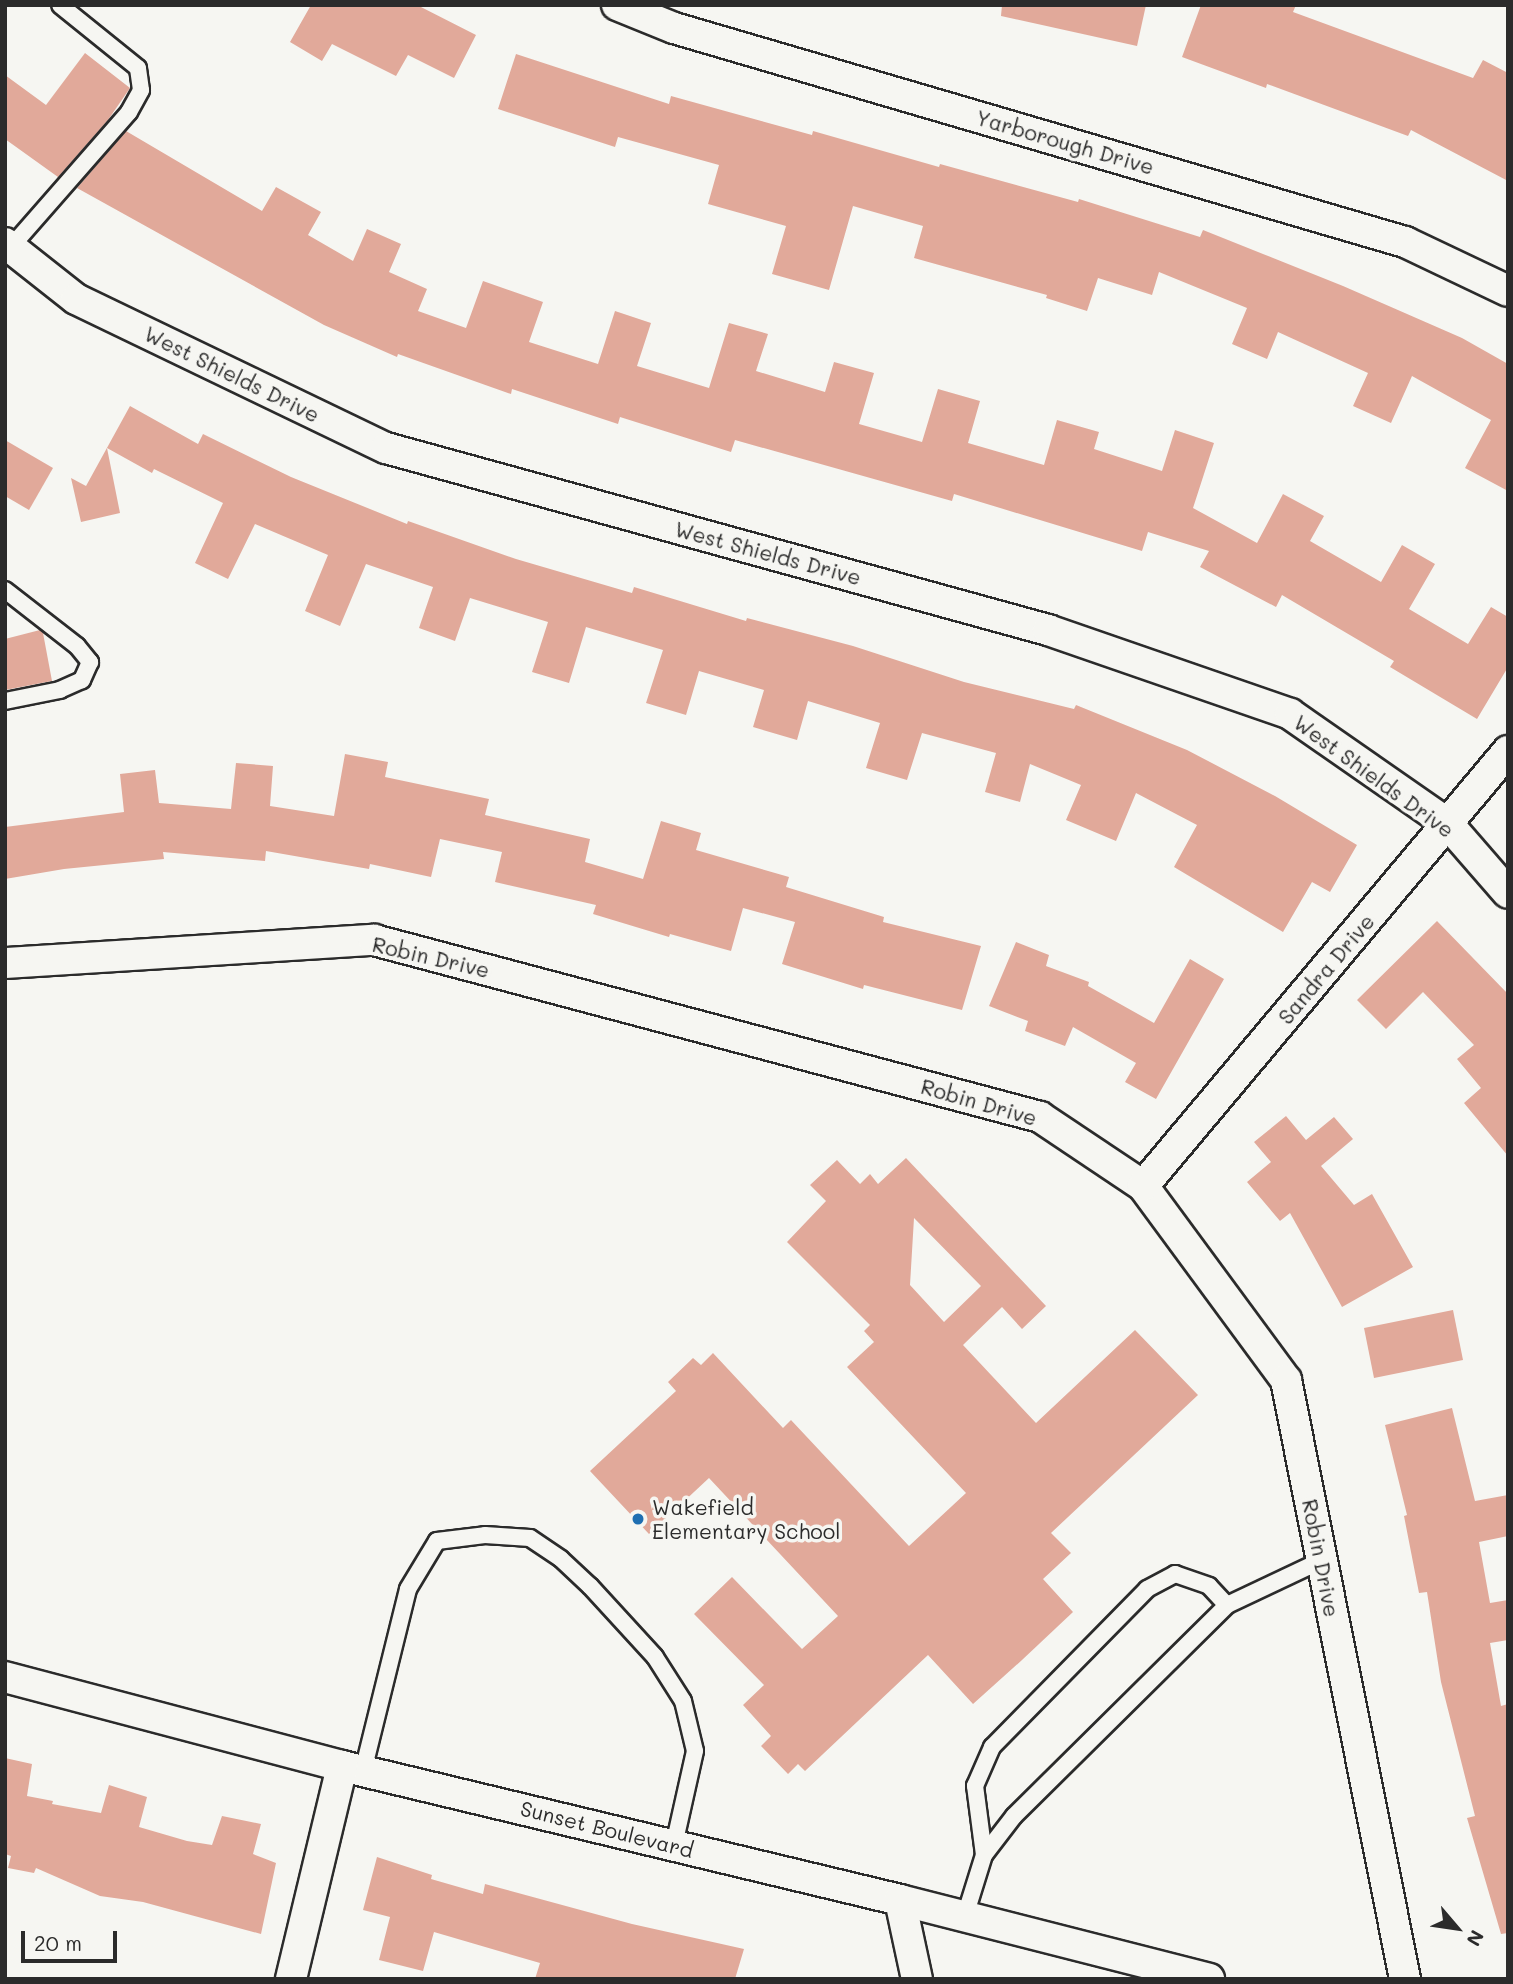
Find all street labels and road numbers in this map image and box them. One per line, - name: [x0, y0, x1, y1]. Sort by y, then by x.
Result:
- street label: Yarborough Drive: [973, 105, 1157, 179]
- street label: West Shields Drive: [140, 321, 324, 427]
- street label: West Shields Drive: [672, 516, 864, 590]
- street label: West Shields Drive: [1289, 709, 1459, 843]
- street label: Sandra Drive: [1273, 909, 1379, 1029]
- street label: Robin Drive: [370, 931, 492, 983]
- street label: Robin Drive: [918, 1073, 1040, 1131]
- street label: Robin Drive: [1297, 1497, 1345, 1619]
- street label: Sunset Boulevard: [518, 1795, 696, 1863]

